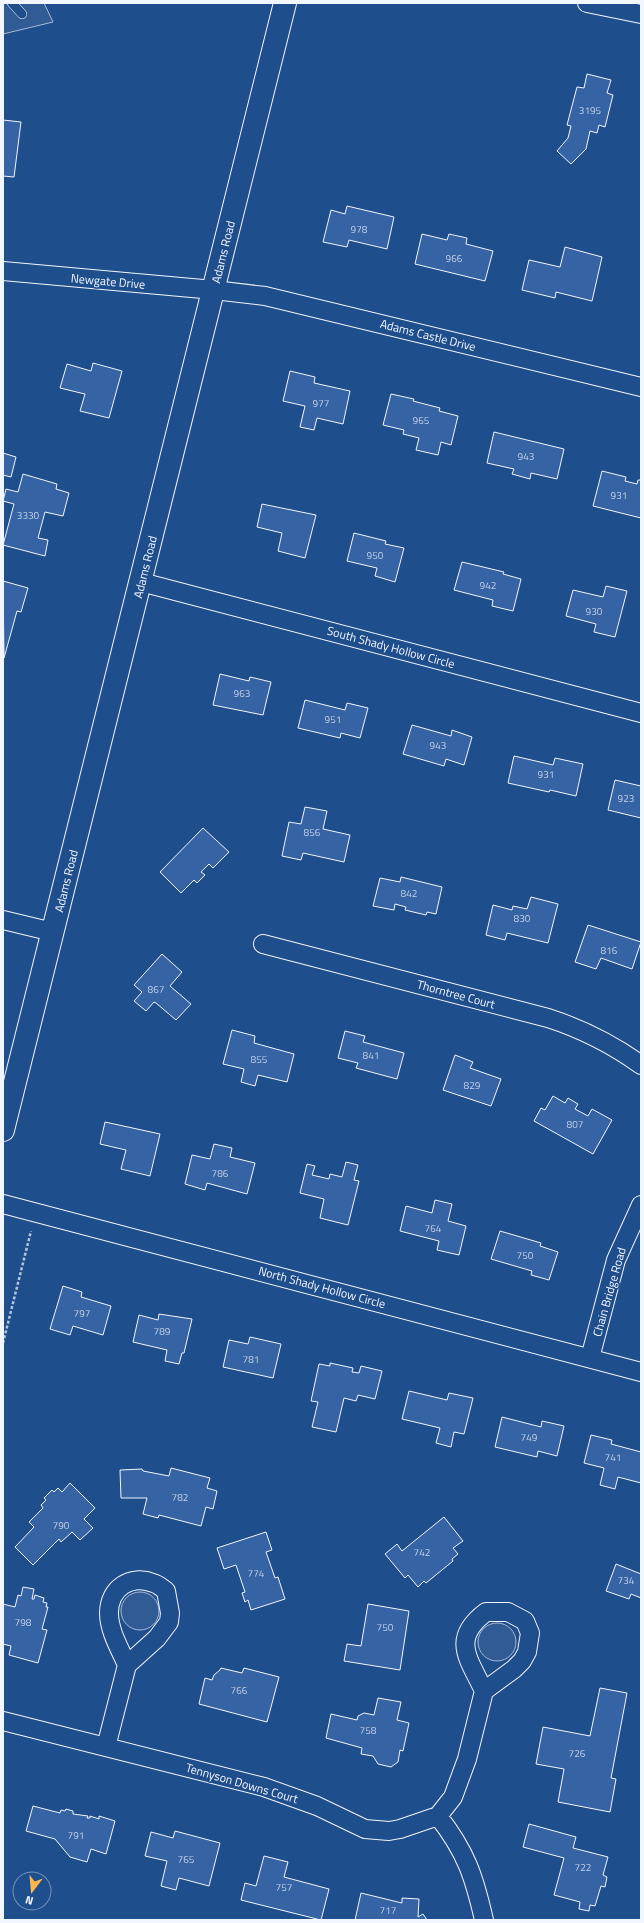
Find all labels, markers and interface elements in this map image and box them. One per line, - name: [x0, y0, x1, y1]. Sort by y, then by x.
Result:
- house number: 3195: [579, 103, 602, 118]
- street label: Adams Road: [206, 219, 240, 285]
- house number: 978: [351, 222, 368, 237]
- house number: 966: [446, 251, 463, 266]
- street label: Newgate Drive: [70, 268, 146, 294]
- street label: Adams Castle Drive: [378, 314, 478, 356]
- house number: 977: [313, 396, 329, 411]
- house number: 965: [413, 413, 430, 428]
- house number: 943: [518, 449, 534, 464]
- house number: 931: [611, 488, 627, 503]
- house number: 3330: [17, 508, 40, 523]
- street label: Adams Road: [128, 534, 162, 600]
- house number: 950: [367, 548, 384, 563]
- house number: 942: [480, 578, 496, 593]
- house number: 930: [586, 604, 603, 619]
- street label: South Shady Hollow Circle: [325, 621, 457, 673]
- house number: 963: [234, 686, 250, 701]
- house number: 951: [325, 712, 341, 727]
- house number: 943: [430, 738, 446, 753]
- house number: 931: [538, 767, 554, 782]
- house number: 923: [618, 791, 634, 806]
- house number: 856: [304, 825, 321, 840]
- street label: Adams Road: [49, 848, 83, 914]
- house number: 842: [401, 886, 417, 901]
- house number: 830: [514, 911, 531, 926]
- house number: 816: [601, 943, 618, 958]
- street label: Thorntree Court: [415, 974, 498, 1014]
- house number: 867: [148, 982, 164, 997]
- house number: 841: [363, 1048, 379, 1063]
- house number: 855: [251, 1052, 268, 1067]
- house number: 829: [464, 1078, 481, 1093]
- house number: 807: [567, 1117, 583, 1132]
- house number: 786: [212, 1166, 229, 1181]
- house number: 764: [425, 1221, 442, 1236]
- street label: Chain Bridge Road: [587, 1245, 631, 1339]
- house number: 750: [517, 1248, 534, 1263]
- street label: North Shady Hollow Circle: [256, 1261, 388, 1313]
- house number: 797: [74, 1306, 90, 1321]
- house number: 789: [154, 1324, 171, 1339]
- house number: 781: [243, 1352, 259, 1367]
- house number: 749: [521, 1430, 538, 1445]
- house number: 741: [605, 1450, 621, 1465]
- house number: 782: [172, 1490, 188, 1505]
- house number: 790: [53, 1518, 70, 1533]
- house number: 742: [414, 1545, 430, 1560]
- house number: 774: [248, 1566, 265, 1581]
- house number: 734: [618, 1573, 635, 1588]
- house number: 798: [15, 1615, 32, 1630]
- house number: 750: [377, 1620, 394, 1635]
- house number: 766: [231, 1683, 248, 1698]
- house number: 758: [360, 1723, 377, 1738]
- house number: 726: [569, 1746, 586, 1761]
- street label: Tennyson Downs Court: [184, 1758, 301, 1808]
- house number: 791: [68, 1828, 84, 1843]
- house number: 765: [178, 1852, 195, 1867]
- house number: 722: [575, 1860, 591, 1875]
- north arrow: [12, 1871, 52, 1911]
- house number: 757: [276, 1880, 292, 1895]
- text: N: [23, 1892, 35, 1909]
- house number: 717: [380, 1903, 396, 1918]

